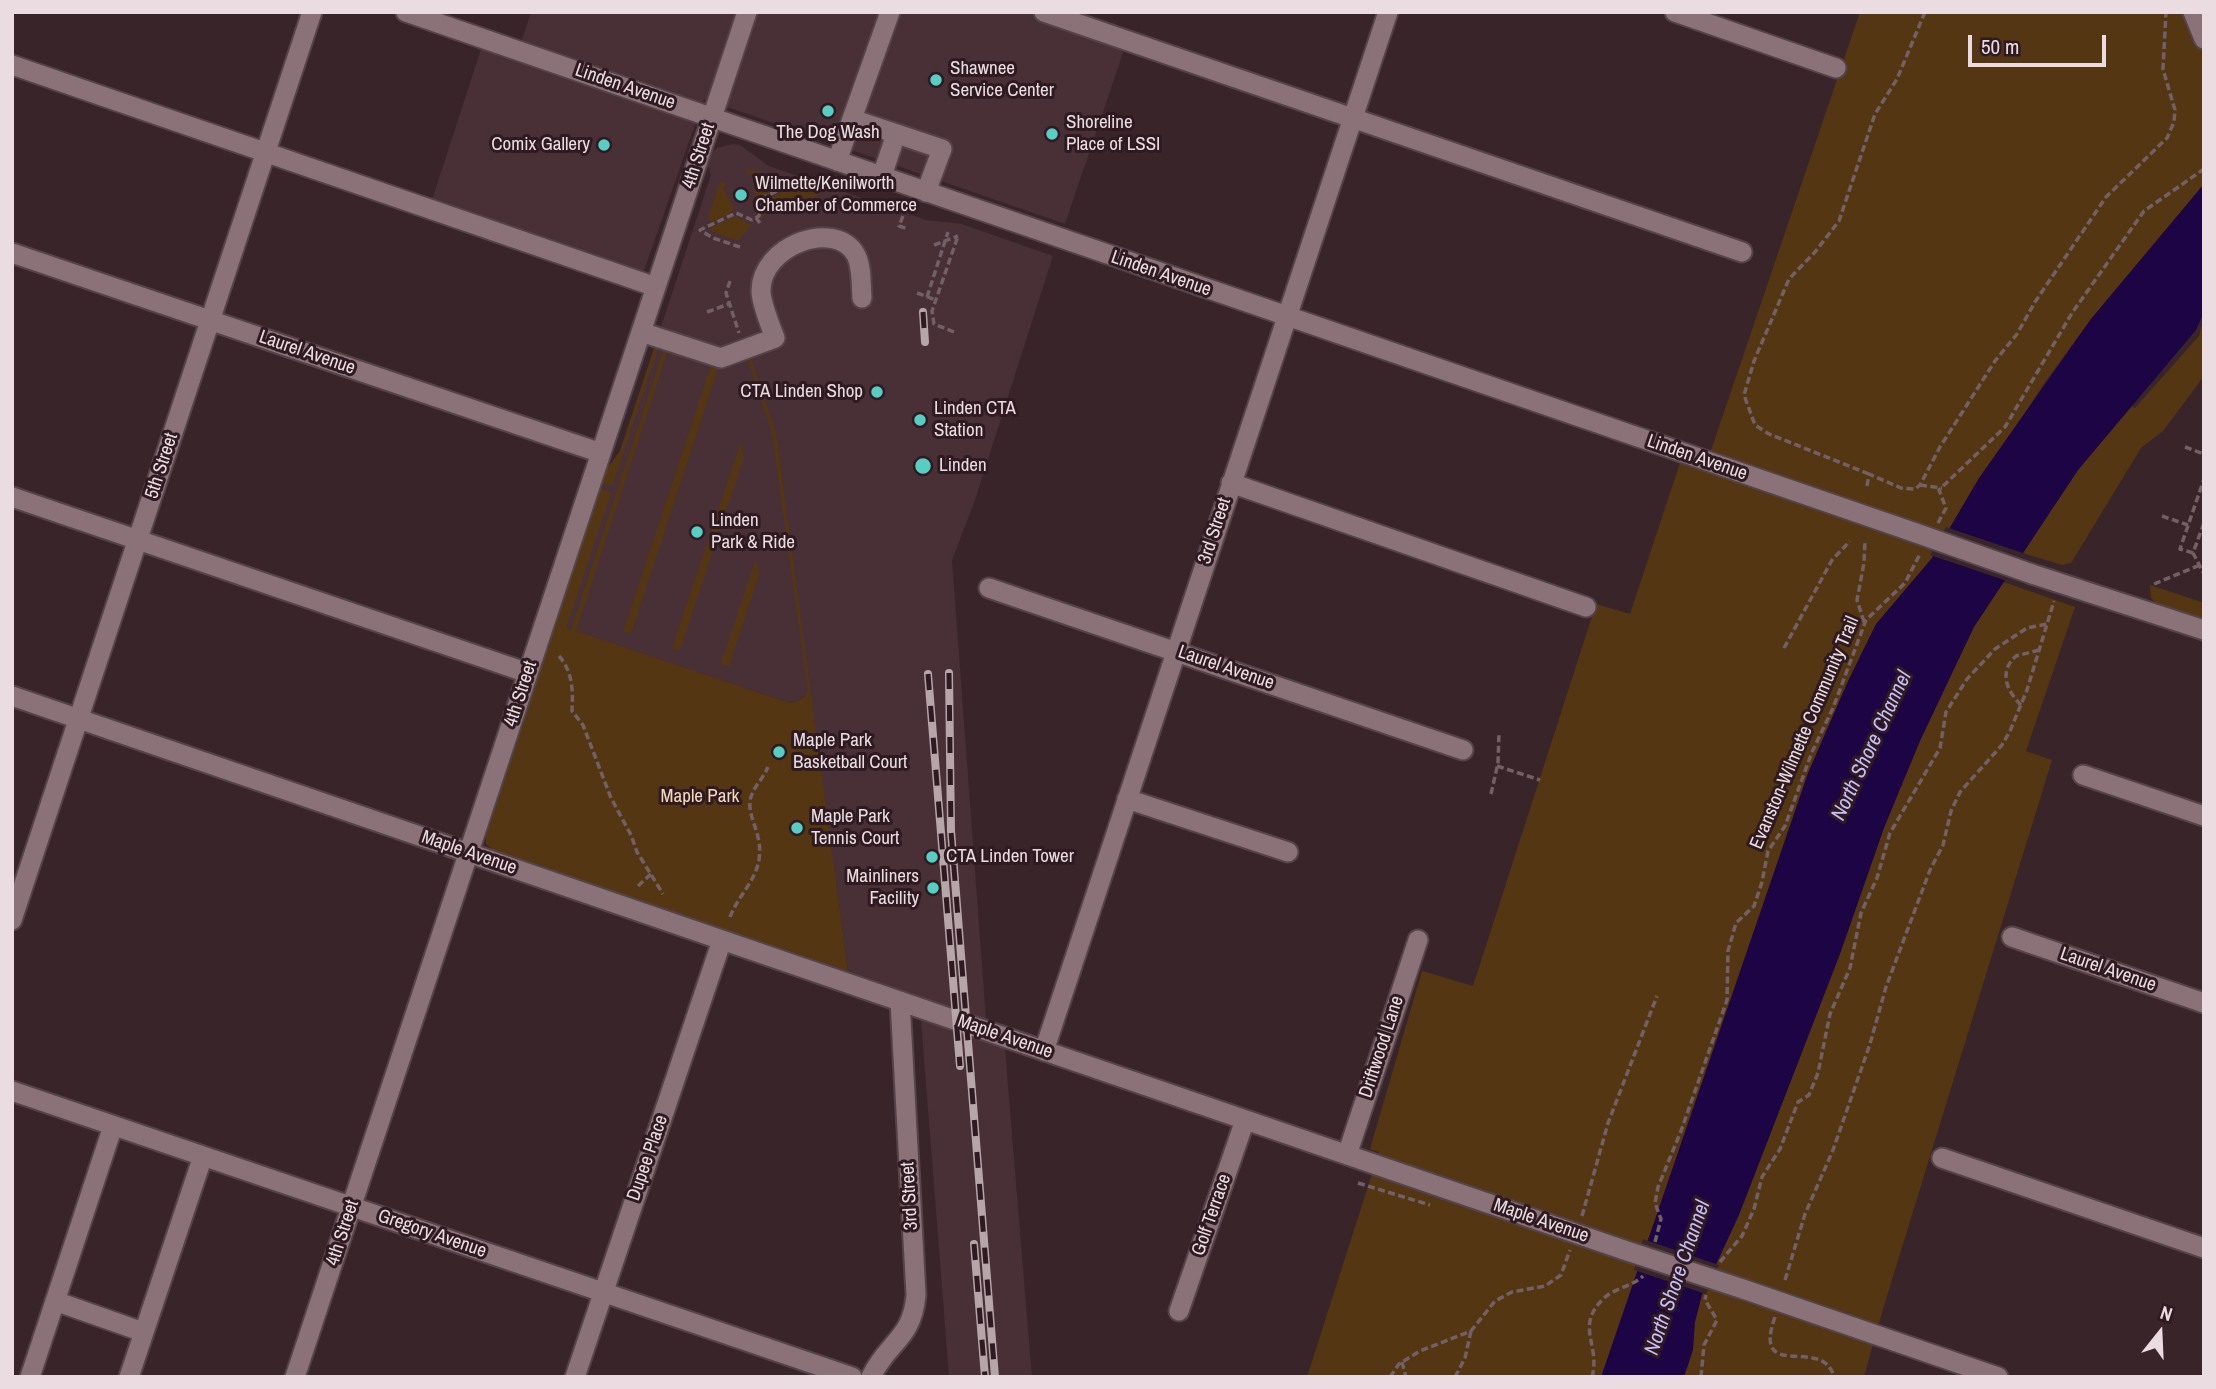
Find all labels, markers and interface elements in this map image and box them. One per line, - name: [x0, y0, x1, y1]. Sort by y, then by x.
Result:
- scale bar: [1971, 21, 2109, 65]
- text: 50 m: [1981, 32, 2019, 61]
- place label: Shawnee Service Center: [950, 58, 1054, 102]
- street label: Linden Avenue: [572, 59, 678, 115]
- marker: Shawnee Service Center: [928, 72, 944, 88]
- marker: The Dog Wash: [820, 103, 836, 119]
- place label: Shoreline Place of LSSI: [1066, 112, 1160, 156]
- street label: 4th Street: [678, 120, 720, 192]
- place label: The Dog Wash: [776, 122, 880, 144]
- marker: Shoreline Place of LSSI: [1044, 126, 1060, 142]
- place label: Comix Gallery: [491, 134, 590, 156]
- marker: Comix Gallery: [596, 137, 612, 153]
- place label: Wilmette/Kenilworth Chamber of Commerce: [755, 173, 917, 217]
- marker: Wilmette/Kenilworth Chamber of Commerce: [733, 187, 749, 203]
- street label: Linden Avenue: [1108, 246, 1214, 302]
- street label: Laurel Avenue: [256, 326, 358, 380]
- place label: CTA Linden Shop: [740, 381, 863, 403]
- marker: CTA Linden Shop: [869, 384, 885, 400]
- place label: Linden CTA Station: [934, 398, 1016, 442]
- marker: Linden CTA Station: [912, 412, 928, 428]
- street label: 5th Street: [141, 430, 183, 502]
- street label: Linden Avenue: [1644, 430, 1750, 486]
- place label: Linden: [939, 455, 987, 477]
- marker: Linden: [913, 456, 933, 476]
- street label: 3rd Street: [1194, 495, 1236, 567]
- place label: Linden Park & Ride: [711, 510, 795, 554]
- marker: Linden Park & Ride: [689, 524, 705, 540]
- street label: Evanston-Wilmette Community Trail: [1746, 613, 1864, 853]
- street label: Laurel Avenue: [1175, 641, 1277, 695]
- street label: 4th Street: [500, 658, 542, 730]
- water label: North Shore Channel: [1826, 667, 1918, 825]
- place label: Maple Park Basketball Court: [793, 730, 907, 774]
- marker: Maple Park Basketball Court: [771, 744, 787, 760]
- park label: Maple Park: [661, 786, 739, 808]
- place label: Maple Park Tennis Court: [811, 806, 899, 850]
- marker: Maple Park Tennis Court: [789, 820, 805, 836]
- street label: Maple Avenue: [418, 826, 520, 880]
- place label: CTA Linden Tower: [946, 846, 1074, 868]
- marker: CTA Linden Tower: [924, 849, 940, 865]
- place label: Mainliners Facility: [846, 866, 919, 910]
- marker: Mainliners Facility: [925, 880, 941, 896]
- street label: Laurel Avenue: [2057, 943, 2159, 997]
- street label: Driftwood Lane: [1355, 993, 1409, 1101]
- street label: Maple Avenue: [954, 1010, 1056, 1064]
- street label: Dupee Place: [623, 1112, 673, 1204]
- street label: 3rd Street: [897, 1161, 923, 1231]
- street label: Golf Terrace: [1187, 1171, 1237, 1259]
- street label: Maple Avenue: [1490, 1194, 1592, 1248]
- street label: 4th Street: [322, 1197, 364, 1269]
- water label: North Shore Channel: [1640, 1197, 1716, 1359]
- street label: Gregory Avenue: [375, 1205, 489, 1263]
- north arrow: [2125, 1298, 2195, 1368]
- text: N: [2157, 1299, 2176, 1327]

